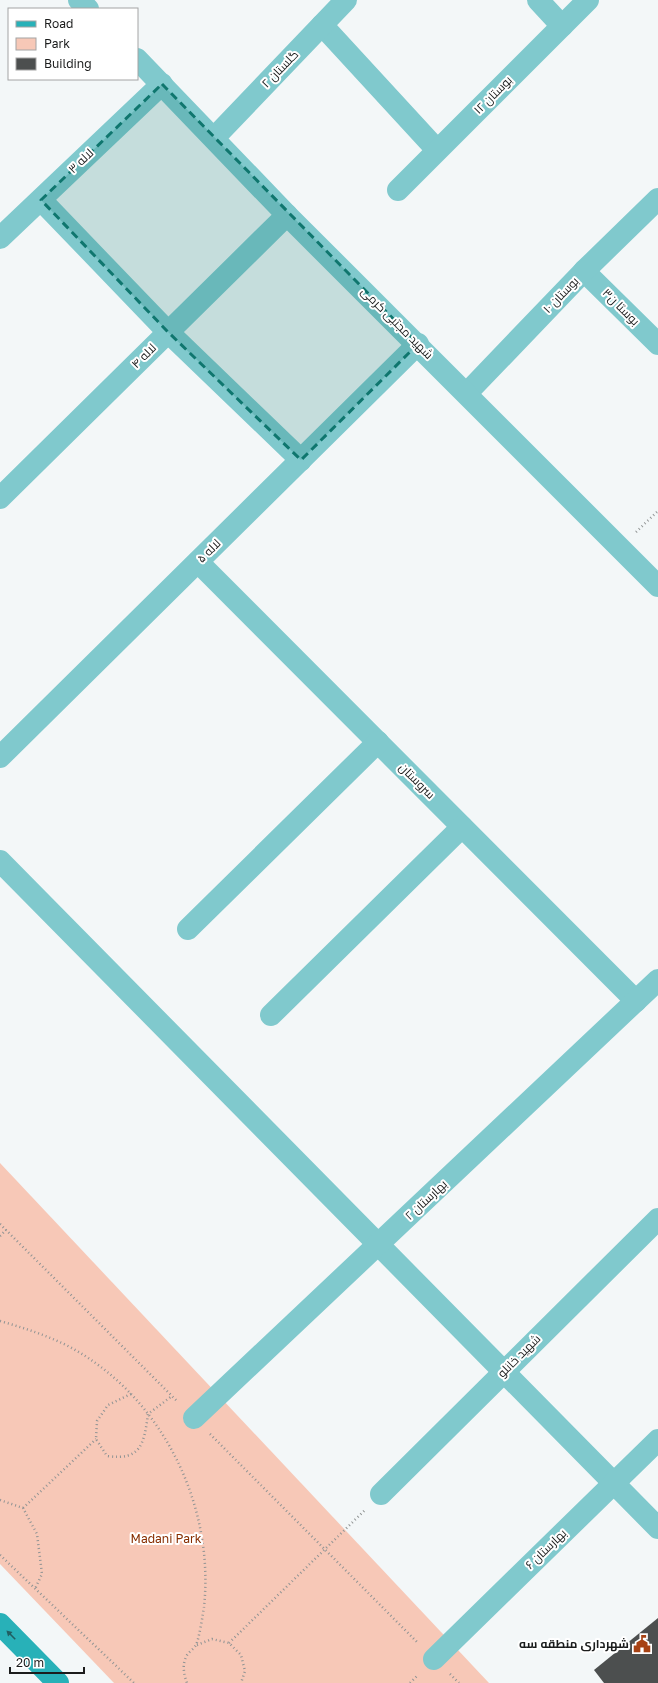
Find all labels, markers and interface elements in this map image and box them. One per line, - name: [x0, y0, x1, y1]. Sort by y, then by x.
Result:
- legend: [8, 8, 138, 80]
- text: Road: [44, 16, 73, 31]
- text: Park: [44, 36, 70, 51]
- street label: گلستان ۲: [258, 47, 301, 91]
- text: Building: [44, 56, 92, 71]
- street label: بوستان ۱۲: [470, 72, 515, 117]
- street label: لاله ۳: [65, 145, 96, 176]
- street label: بوستان ۱۰: [540, 273, 582, 316]
- street label: شهید مجتبی کرمی: [358, 283, 437, 362]
- street label: بوستا ن۳: [600, 285, 643, 328]
- street label: لاله ۴: [128, 340, 159, 371]
- street label: لاله ۵: [194, 536, 224, 566]
- street label: سروستان: [396, 759, 439, 802]
- street label: بهارستان ۲: [401, 1176, 450, 1223]
- street label: شهید خانلو: [494, 1331, 543, 1380]
- street label: بهارستان ۶: [522, 1525, 569, 1572]
- park label: Madani Park: [131, 1531, 202, 1546]
- one-way arrow: [6, 1630, 16, 1640]
- public building icon: شهرداری منطقه سه: [632, 1634, 652, 1654]
- place label: شهرداری منطقه سه: [519, 1636, 629, 1652]
- scale bar: [10, 1649, 84, 1675]
- text: 20 m: [16, 1655, 44, 1670]

